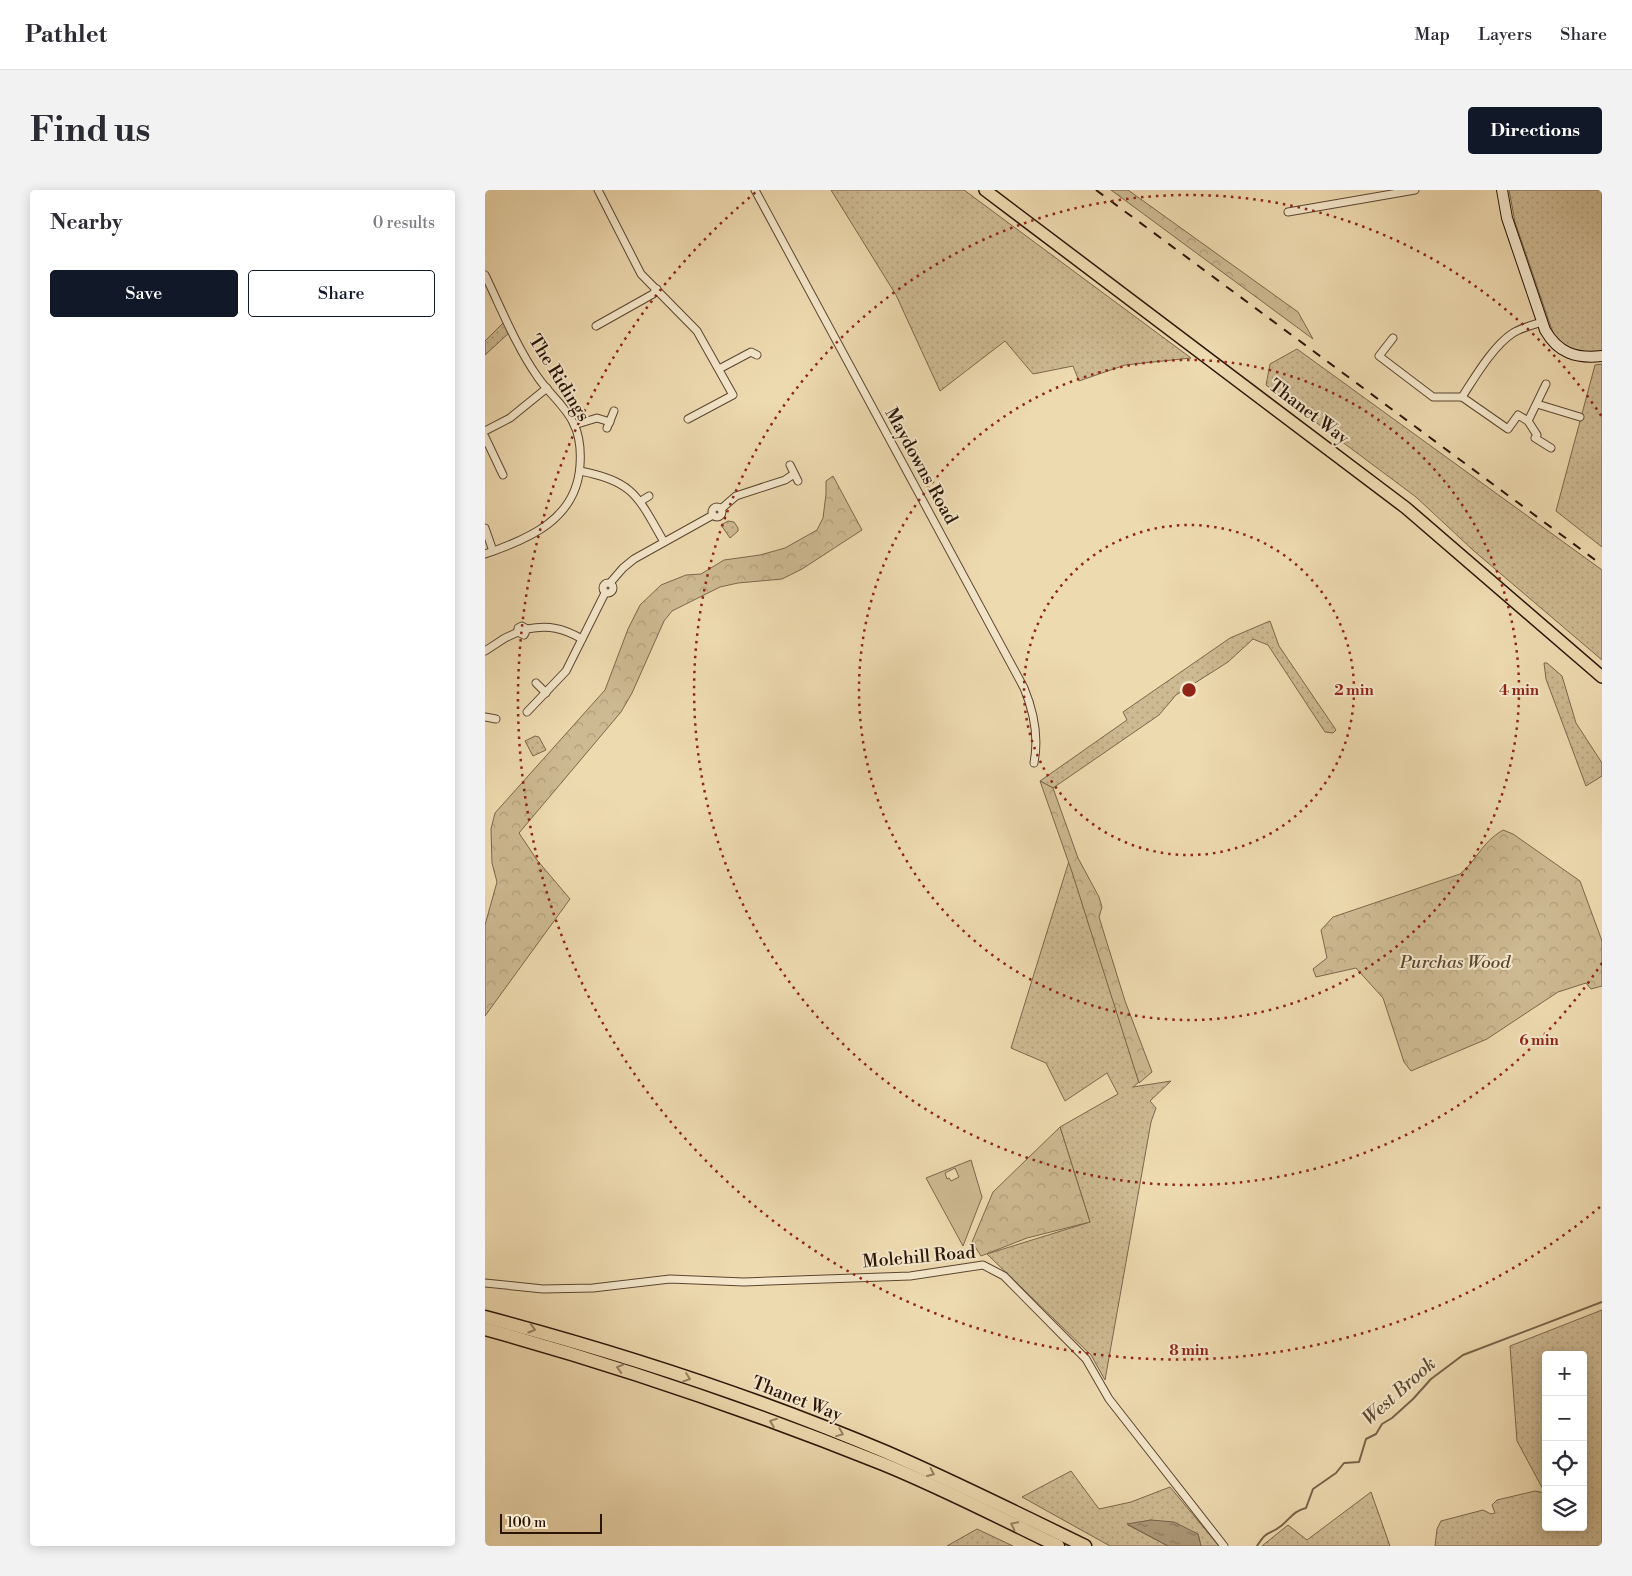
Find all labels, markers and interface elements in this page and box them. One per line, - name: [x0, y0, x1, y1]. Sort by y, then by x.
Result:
- text: Pathlet: [25, 20, 107, 50]
- text: Map: [1415, 23, 1450, 46]
- text: Layers: [1478, 23, 1532, 46]
- text: Share: [1560, 23, 1607, 46]
- button: Directions: [1468, 107, 1602, 154]
- text: Find us: [30, 109, 150, 152]
- text: Nearby: [50, 210, 123, 236]
- text: 0 results: [373, 213, 435, 233]
- button: Save: [50, 270, 238, 317]
- button: Share: [248, 270, 435, 317]
- street label: The Ridings: [523, 330, 595, 426]
- street label: Thanet Way: [1264, 374, 1354, 450]
- street label: Maydowns Road: [879, 404, 963, 529]
- centre of rings: [1180, 681, 1198, 699]
- text: 2 min: [1334, 681, 1374, 700]
- text: 4 min: [1499, 681, 1540, 700]
- park label: Purchas Wood: [1399, 951, 1511, 974]
- text: 6 min: [1519, 1031, 1560, 1050]
- street label: Molehill Road: [862, 1241, 977, 1273]
- one-way arrow: [527, 1324, 536, 1334]
- text: 8 min: [1169, 1341, 1210, 1360]
- map controls: [1542, 1351, 1587, 1531]
- button: +: [1542, 1351, 1587, 1396]
- water label: West Brook: [1357, 1352, 1441, 1430]
- one-way arrow: [616, 1364, 624, 1374]
- street label: Thanet Way: [749, 1371, 846, 1427]
- one-way arrow: [682, 1372, 691, 1382]
- button: −: [1542, 1396, 1587, 1441]
- one-way arrow: [769, 1418, 778, 1428]
- one-way arrow: [835, 1427, 844, 1438]
- button: locate: [1542, 1441, 1587, 1486]
- one-way arrow: [926, 1466, 935, 1477]
- button: layers: [1542, 1486, 1587, 1531]
- scale bar: [500, 1511, 603, 1534]
- text: 100 m: [507, 1514, 546, 1532]
- one-way arrow: [1010, 1521, 1019, 1531]

